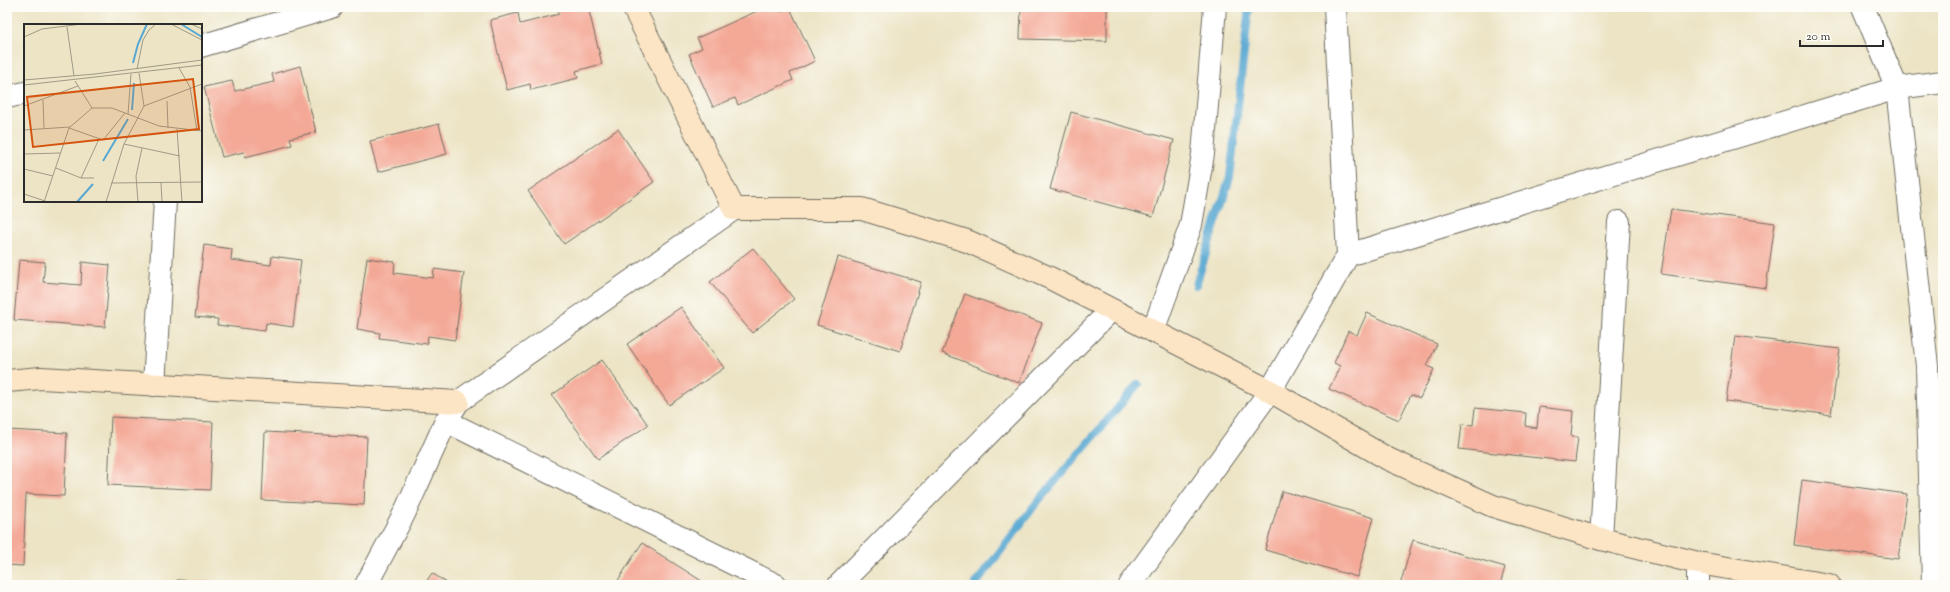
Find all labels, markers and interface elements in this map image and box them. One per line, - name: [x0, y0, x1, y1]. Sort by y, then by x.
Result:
- scale bar: [1800, 22, 1883, 48]
- inset map: [24, 24, 202, 202]
- text: 20 m: [1806, 28, 1831, 46]

